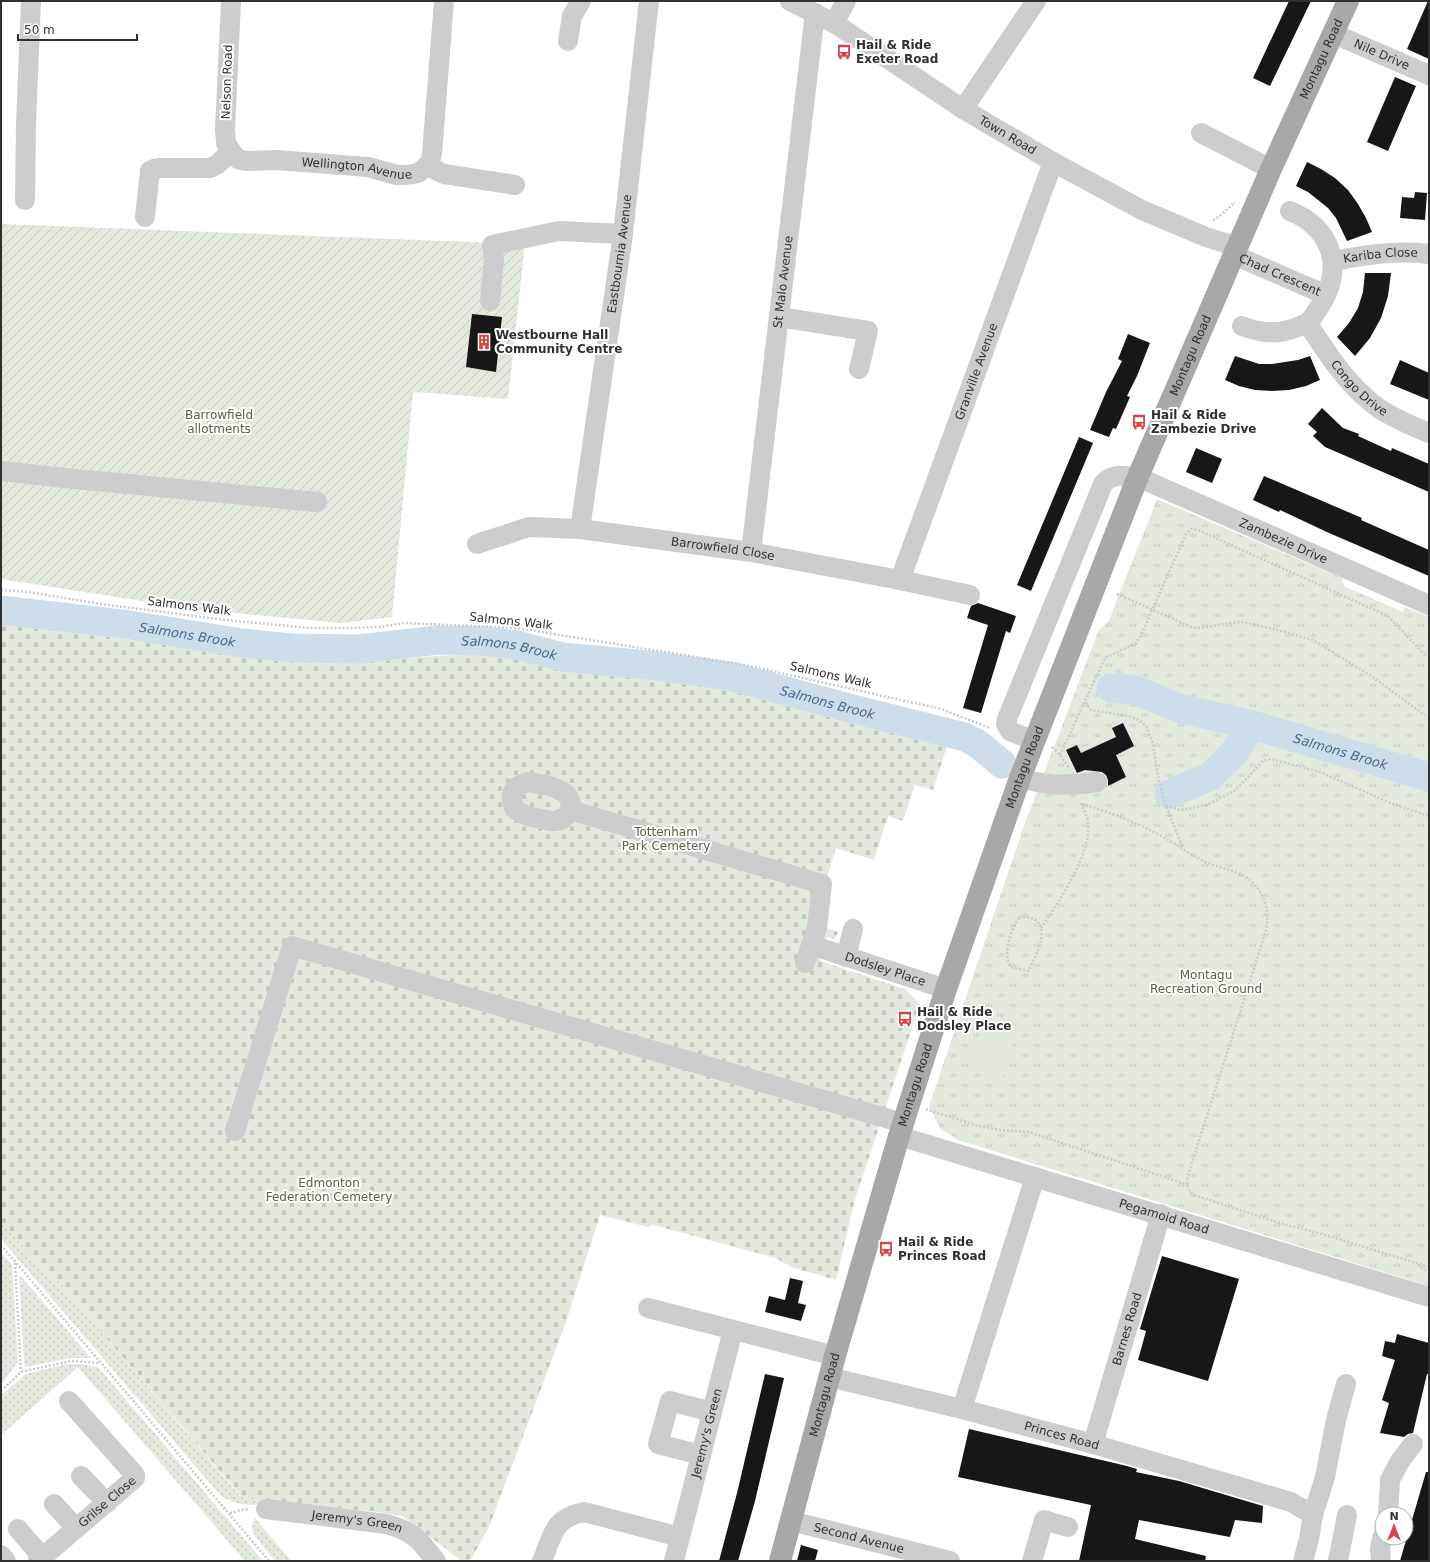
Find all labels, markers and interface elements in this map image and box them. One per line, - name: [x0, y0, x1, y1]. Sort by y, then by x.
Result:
- scale bar: [18, 16, 137, 42]
- street label: Montagu Road: [1297, 17, 1346, 101]
- text: 50 m: [24, 23, 55, 37]
- street label: Nile Drive: [1352, 37, 1412, 73]
- place label: Hail & Ride Exeter Road: [856, 38, 938, 66]
- bus stop icon: Hail & Ride Exeter Road: [835, 43, 853, 61]
- street label: Nelson Road: [219, 44, 235, 120]
- street label: Town Road: [976, 112, 1039, 158]
- street label: Wellington Avenue: [301, 155, 413, 182]
- street label: Eastbournia Avenue: [605, 194, 634, 314]
- street label: St Malo Avenue: [771, 235, 796, 329]
- street label: Kariba Close: [1342, 246, 1418, 266]
- street label: Chad Crescent: [1237, 251, 1323, 299]
- street label: Montagu Road: [1167, 313, 1214, 398]
- street label: Granville Avenue: [952, 321, 1000, 422]
- place label: Westbourne Hall Community Centre: [496, 328, 622, 356]
- building icon: Westbourne Hall Community Centre: [475, 333, 493, 351]
- street label: Congo Drive: [1328, 357, 1390, 419]
- park label: Barrowfield allotments: [185, 408, 253, 436]
- place label: Hail & Ride Zambezie Drive: [1151, 408, 1256, 436]
- bus stop icon: Hail & Ride Zambezie Drive: [1130, 413, 1148, 431]
- street label: Zambezie Drive: [1237, 515, 1330, 567]
- street label: Barrowfield Close: [670, 534, 776, 563]
- street label: Salmons Walk: [147, 594, 231, 618]
- street label: Salmons Walk: [469, 610, 553, 632]
- water label: Salmons Brook: [138, 620, 237, 650]
- water label: Salmons Brook: [461, 633, 559, 663]
- street label: Salmons Walk: [789, 659, 873, 691]
- water label: Salmons Brook: [778, 683, 877, 722]
- street label: Montagu Road: [1003, 724, 1047, 810]
- water label: Salmons Brook: [1292, 731, 1390, 773]
- park label: Tottenham Park Cemetery: [622, 825, 710, 853]
- street label: Dodsley Place: [843, 949, 927, 989]
- park label: Montagu Recreation Ground: [1150, 968, 1262, 996]
- place label: Hail & Ride Dodsley Place: [917, 1005, 1011, 1033]
- bus stop icon: Hail & Ride Dodsley Place: [896, 1010, 914, 1028]
- street label: Montagu Road: [895, 1042, 935, 1128]
- park label: Edmonton Federation Cemetery: [266, 1176, 392, 1204]
- street label: Pegamoid Road: [1117, 1196, 1211, 1237]
- place label: Hail & Ride Princes Road: [898, 1235, 986, 1263]
- bus stop icon: Hail & Ride Princes Road: [877, 1240, 895, 1258]
- street label: Barnes Road: [1110, 1291, 1144, 1367]
- street label: Montagu Road: [807, 1351, 843, 1439]
- street label: Jeremy's Green: [688, 1387, 725, 1480]
- street label: Princes Road: [1023, 1419, 1101, 1452]
- street label: Grilse Close: [76, 1473, 139, 1530]
- north arrow: [1374, 1506, 1414, 1546]
- street label: Jeremy's Green: [310, 1508, 405, 1536]
- text: N: [1389, 1510, 1399, 1523]
- street label: Second Avenue: [812, 1520, 906, 1556]

